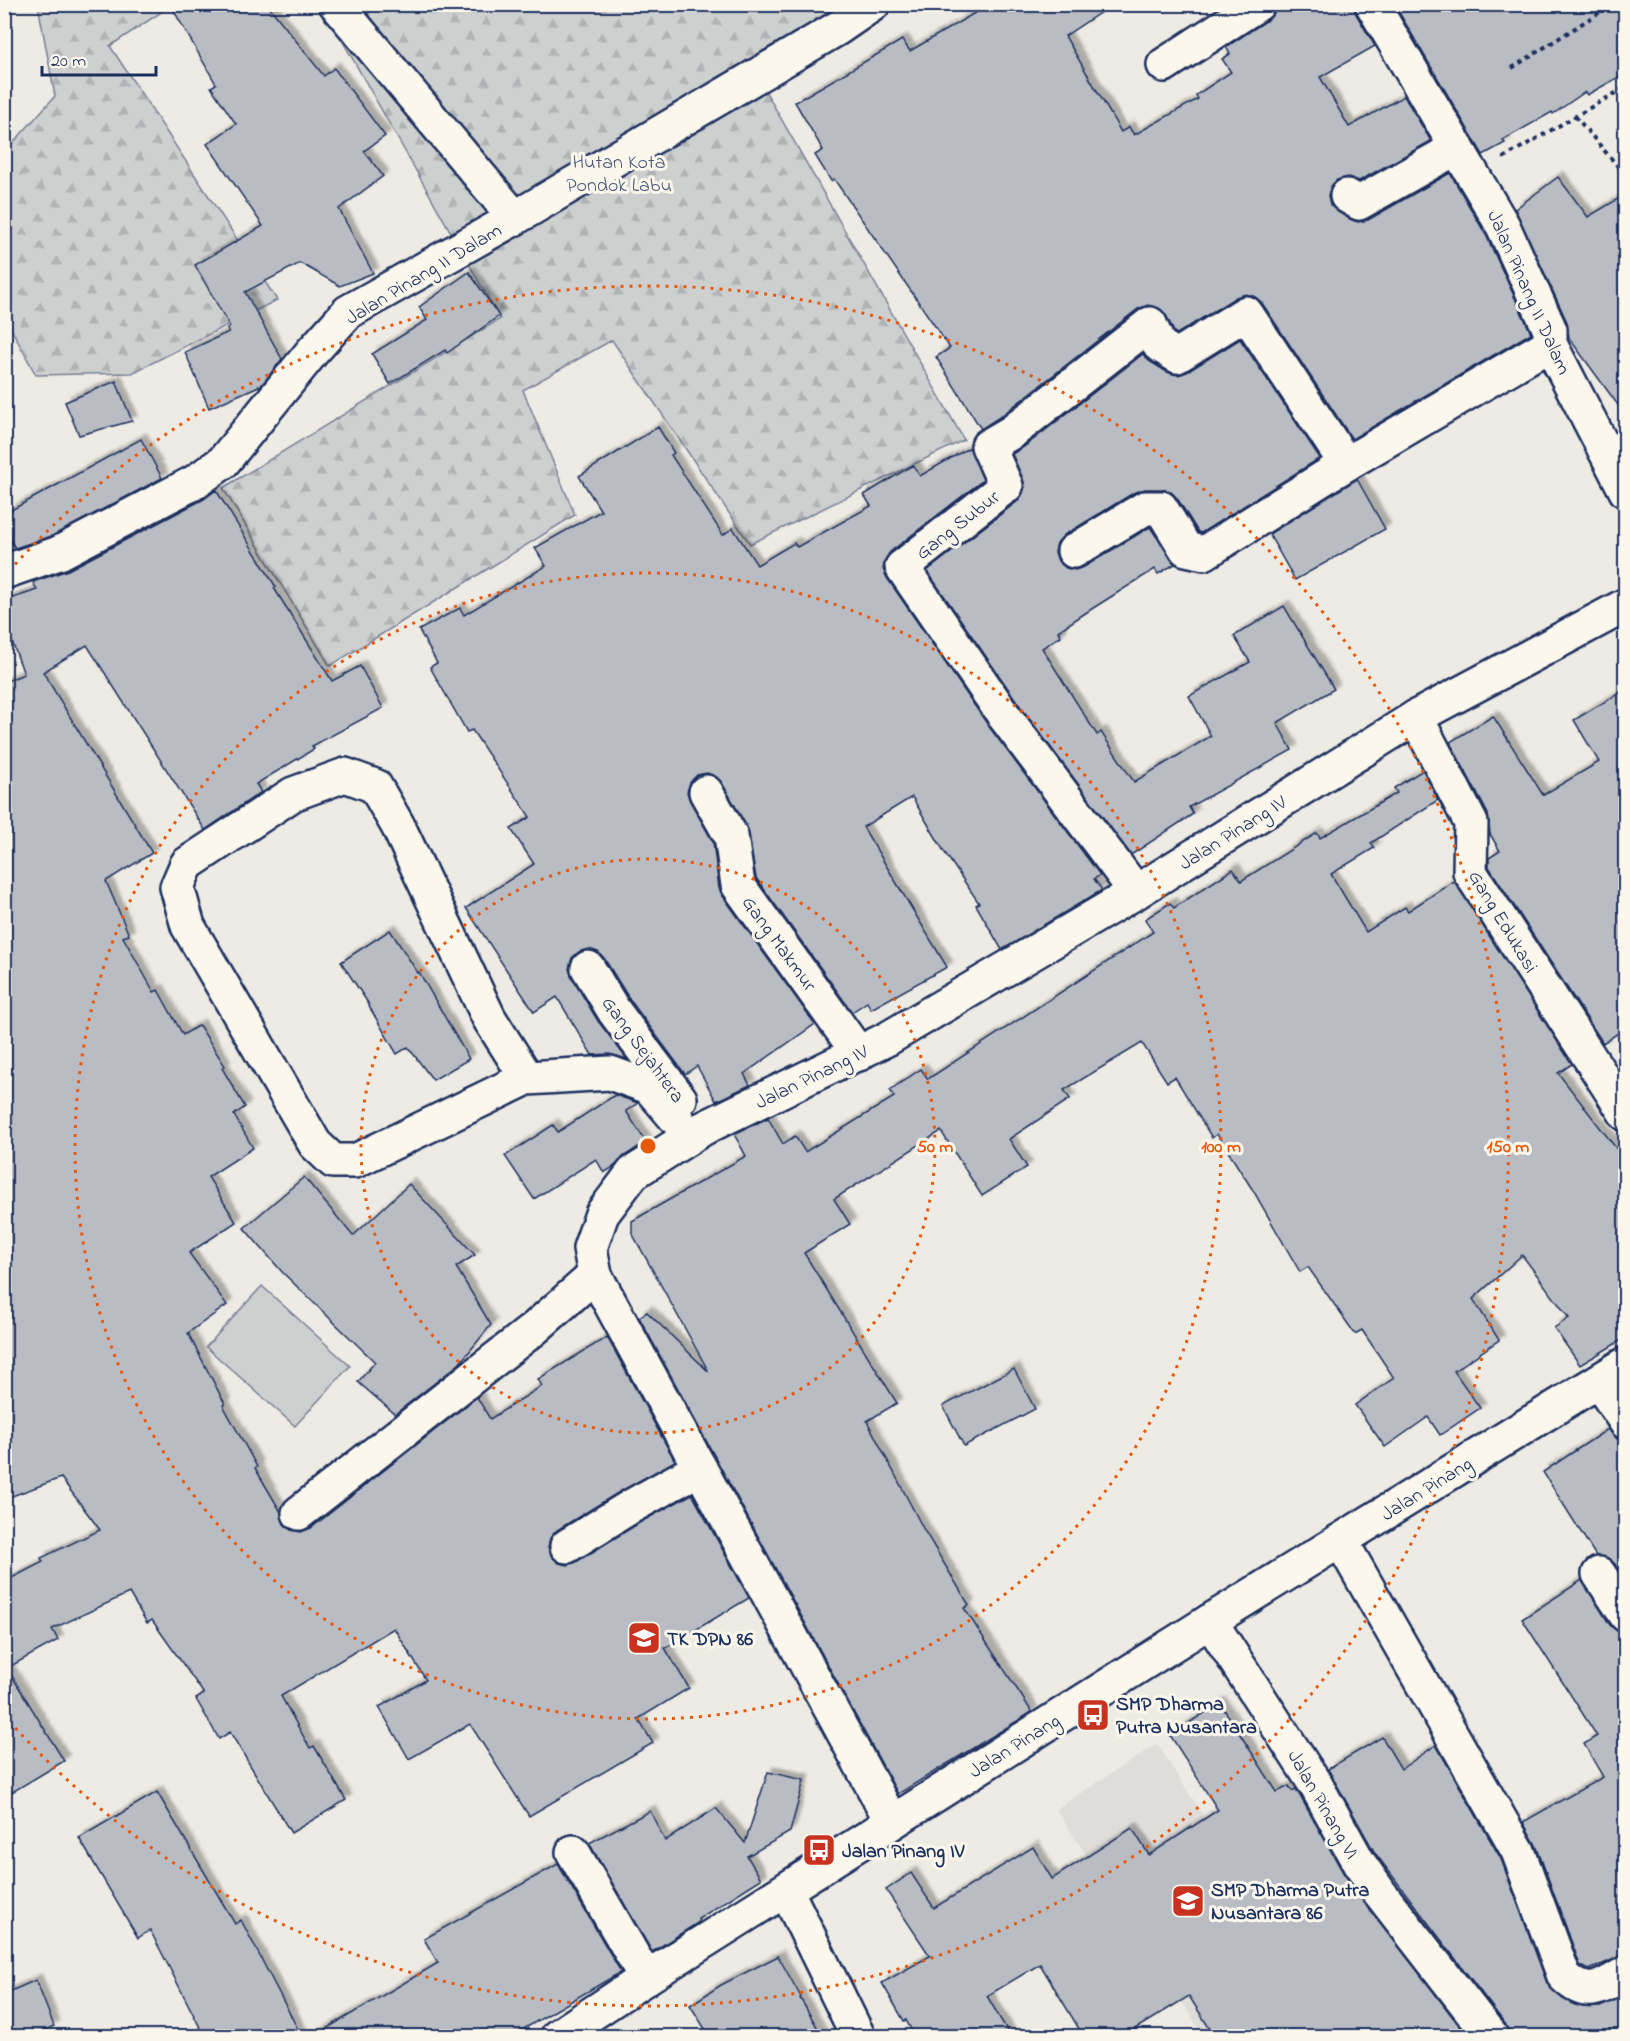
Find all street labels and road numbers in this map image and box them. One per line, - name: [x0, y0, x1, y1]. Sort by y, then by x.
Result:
- street label: Jalan Pinang II Dalam: [1477, 206, 1577, 380]
- street label: Jalan Pinang II Dalam: [341, 217, 508, 334]
- street label: Gang Subur: [910, 483, 1008, 569]
- street label: Jalan Pinang IV: [1174, 789, 1294, 880]
- street label: Gang Edukasi: [1459, 865, 1544, 980]
- street label: Gang Makmur: [733, 891, 823, 1000]
- street label: Gang Sejahtera: [592, 991, 691, 1111]
- street label: Jalan Pinang IV: [751, 1038, 874, 1119]
- street label: Jalan Pinang: [1376, 1451, 1479, 1531]
- street label: Jalan Pinang: [964, 1708, 1067, 1788]
- street label: Jalan Pinang VI: [1278, 1745, 1365, 1866]

